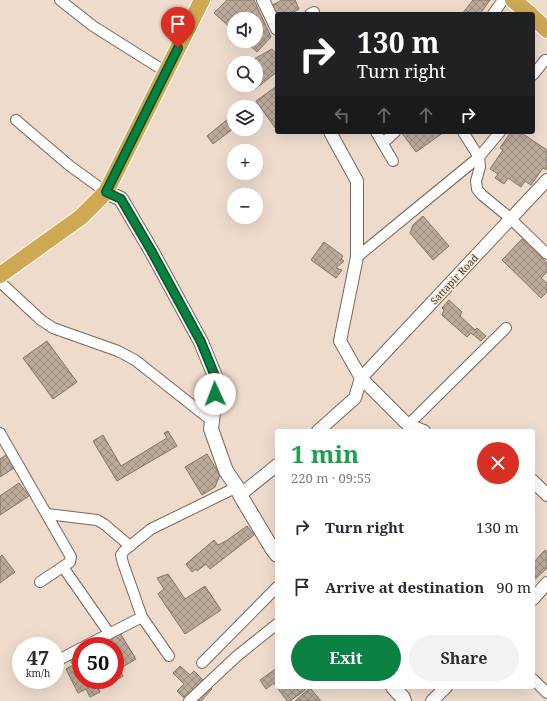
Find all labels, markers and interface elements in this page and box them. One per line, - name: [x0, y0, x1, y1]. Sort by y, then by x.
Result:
- pin: [161, 7.0, 195, 48]
- map controls: [227, 12, 263, 224]
- button: sound: [227, 12, 263, 48]
- icon: arrive: [167, 13, 189, 35]
- text: 130 m: [357, 23, 439, 61]
- icon: right: [291, 28, 343, 80]
- button: search: [227, 56, 263, 92]
- text: Turn right: [357, 59, 446, 83]
- button: layers: [227, 100, 263, 136]
- icon: left: [331, 104, 353, 126]
- icon: ahead: [373, 104, 395, 126]
- icon: ahead: [415, 104, 437, 126]
- icon: right: [457, 104, 479, 126]
- button: +: [227, 144, 263, 180]
- button: −: [227, 188, 263, 224]
- street label: Sattapir Road: [427, 251, 481, 307]
- position arrow: [194, 373, 236, 415]
- text: 1 min: [291, 437, 359, 470]
- button: close: [477, 442, 519, 484]
- text: 220 m · 09:55: [291, 469, 371, 487]
- icon: right: [291, 516, 313, 538]
- text: Turn right: [325, 517, 404, 537]
- text: 130 m: [476, 517, 519, 537]
- icon: arrive: [291, 576, 313, 598]
- text: Arrive at destination: [325, 577, 484, 597]
- text: 90 m: [496, 577, 531, 597]
- button: Exit: [291, 635, 401, 681]
- button: Share: [409, 635, 519, 681]
- speed limit sign: 50: [72, 637, 124, 689]
- text: 47: [27, 644, 49, 671]
- text: km/h: [26, 666, 50, 680]

